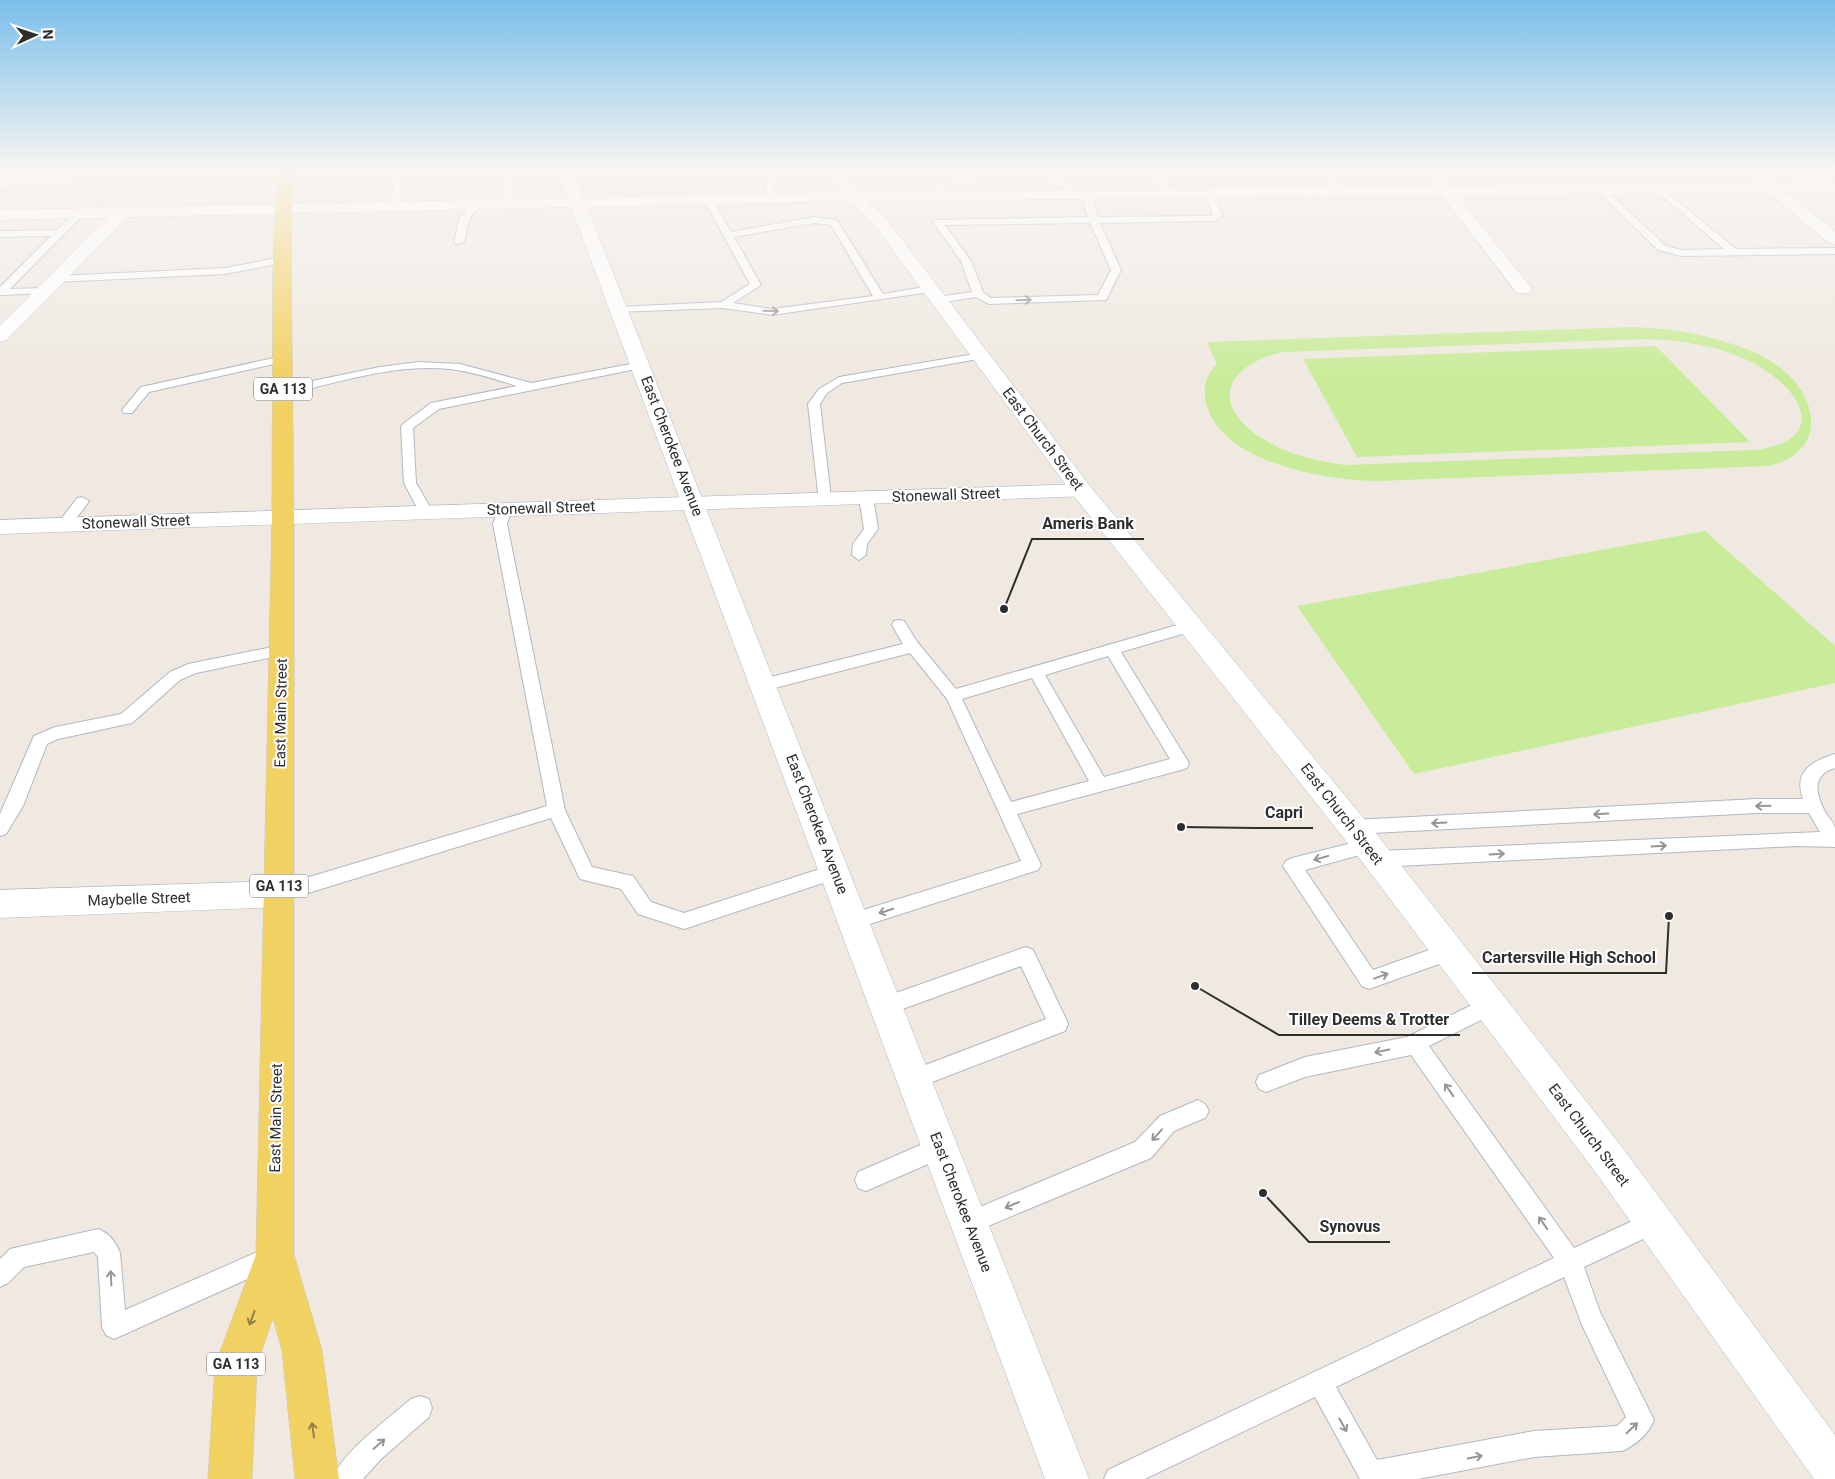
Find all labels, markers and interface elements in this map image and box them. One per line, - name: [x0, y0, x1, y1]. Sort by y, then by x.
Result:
- north arrow: [10, 10, 60, 60]
- text: N: [40, 29, 56, 40]
- one-way arrow: [1016, 295, 1032, 305]
- one-way arrow: [762, 306, 779, 316]
- street label: East Cherokee Avenue: [637, 373, 707, 519]
- road number: GA 113: [254, 378, 312, 400]
- street label: East Church Street: [999, 384, 1087, 494]
- street label: Stonewall Street: [891, 484, 1001, 506]
- street label: Stonewall Street: [486, 497, 596, 519]
- callout: Ameris Bank: [1032, 508, 1144, 539]
- street label: Stonewall Street: [81, 511, 191, 533]
- text: Ameris Bank: [1042, 514, 1134, 533]
- street label: East Main Street: [271, 658, 291, 768]
- street label: East Cherokee Avenue: [782, 751, 852, 897]
- street label: East Church Street: [1297, 760, 1387, 868]
- callout: Capri: [1255, 797, 1313, 828]
- one-way arrow: [1755, 801, 1772, 811]
- text: Capri: [1265, 803, 1303, 822]
- one-way arrow: [1593, 810, 1609, 819]
- one-way arrow: [1431, 818, 1447, 827]
- one-way arrow: [1651, 841, 1667, 850]
- one-way arrow: [1488, 849, 1504, 858]
- one-way arrow: [1314, 854, 1330, 864]
- road number: GA 113: [250, 874, 308, 898]
- street label: Maybelle Street: [87, 888, 191, 910]
- one-way arrow: [878, 907, 894, 916]
- callout: Cartersville High School: [1472, 942, 1666, 973]
- text: Cartersville High School: [1482, 948, 1656, 967]
- one-way arrow: [1373, 971, 1388, 980]
- callout: Tilley Deems & Trotter: [1279, 1004, 1460, 1035]
- text: Tilley Deems & Trotter: [1289, 1010, 1449, 1029]
- one-way arrow: [1374, 1047, 1390, 1056]
- street label: East Main Street: [266, 1063, 286, 1173]
- street label: East Church Street: [1545, 1080, 1633, 1190]
- one-way arrow: [1444, 1083, 1454, 1097]
- one-way arrow: [1151, 1128, 1162, 1141]
- street label: East Cherokee Avenue: [926, 1129, 996, 1275]
- one-way arrow: [1005, 1201, 1020, 1211]
- callout: Synovus: [1309, 1211, 1390, 1242]
- one-way arrow: [1538, 1216, 1548, 1230]
- text: Synovus: [1319, 1217, 1381, 1236]
- one-way arrow: [106, 1270, 115, 1286]
- one-way arrow: [247, 1310, 256, 1325]
- road number: GA 113: [207, 1352, 265, 1376]
- one-way arrow: [1339, 1417, 1349, 1432]
- one-way arrow: [1626, 1422, 1639, 1434]
- one-way arrow: [307, 1423, 317, 1439]
- one-way arrow: [373, 1438, 386, 1450]
- one-way arrow: [1467, 1451, 1483, 1461]

